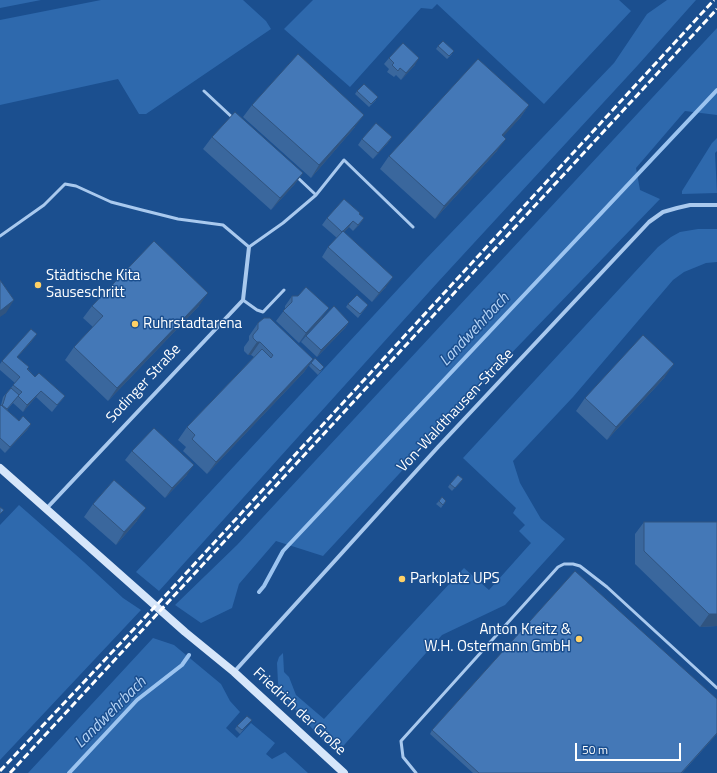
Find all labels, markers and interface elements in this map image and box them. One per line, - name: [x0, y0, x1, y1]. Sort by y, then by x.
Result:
- place label: Städtische Kita Sauseschritt: [46, 267, 140, 302]
- marker: Städtische Kita Sauseschritt: [33, 280, 43, 290]
- water label: Landwehrbach: [436, 289, 514, 371]
- place label: Ruhrstadtarena: [143, 315, 242, 333]
- marker: Ruhrstadtarena: [130, 319, 140, 329]
- street label: Sodinger Straße: [103, 341, 185, 427]
- street label: Von-Waldthausen-Straße: [394, 346, 518, 476]
- place label: Parkplatz UPS: [410, 570, 500, 588]
- marker: Parkplatz UPS: [397, 574, 407, 584]
- place label: Anton Kreitz & W.H. Ostermann GmbH: [424, 621, 571, 656]
- marker: Anton Kreitz & W.H. Ostermann GmbH: [574, 634, 584, 644]
- street label: Friedrich der Große: [249, 664, 349, 760]
- water label: Landwehrbach: [71, 673, 151, 753]
- scale bar: [577, 735, 683, 761]
- text: 50 m: [582, 740, 608, 759]

